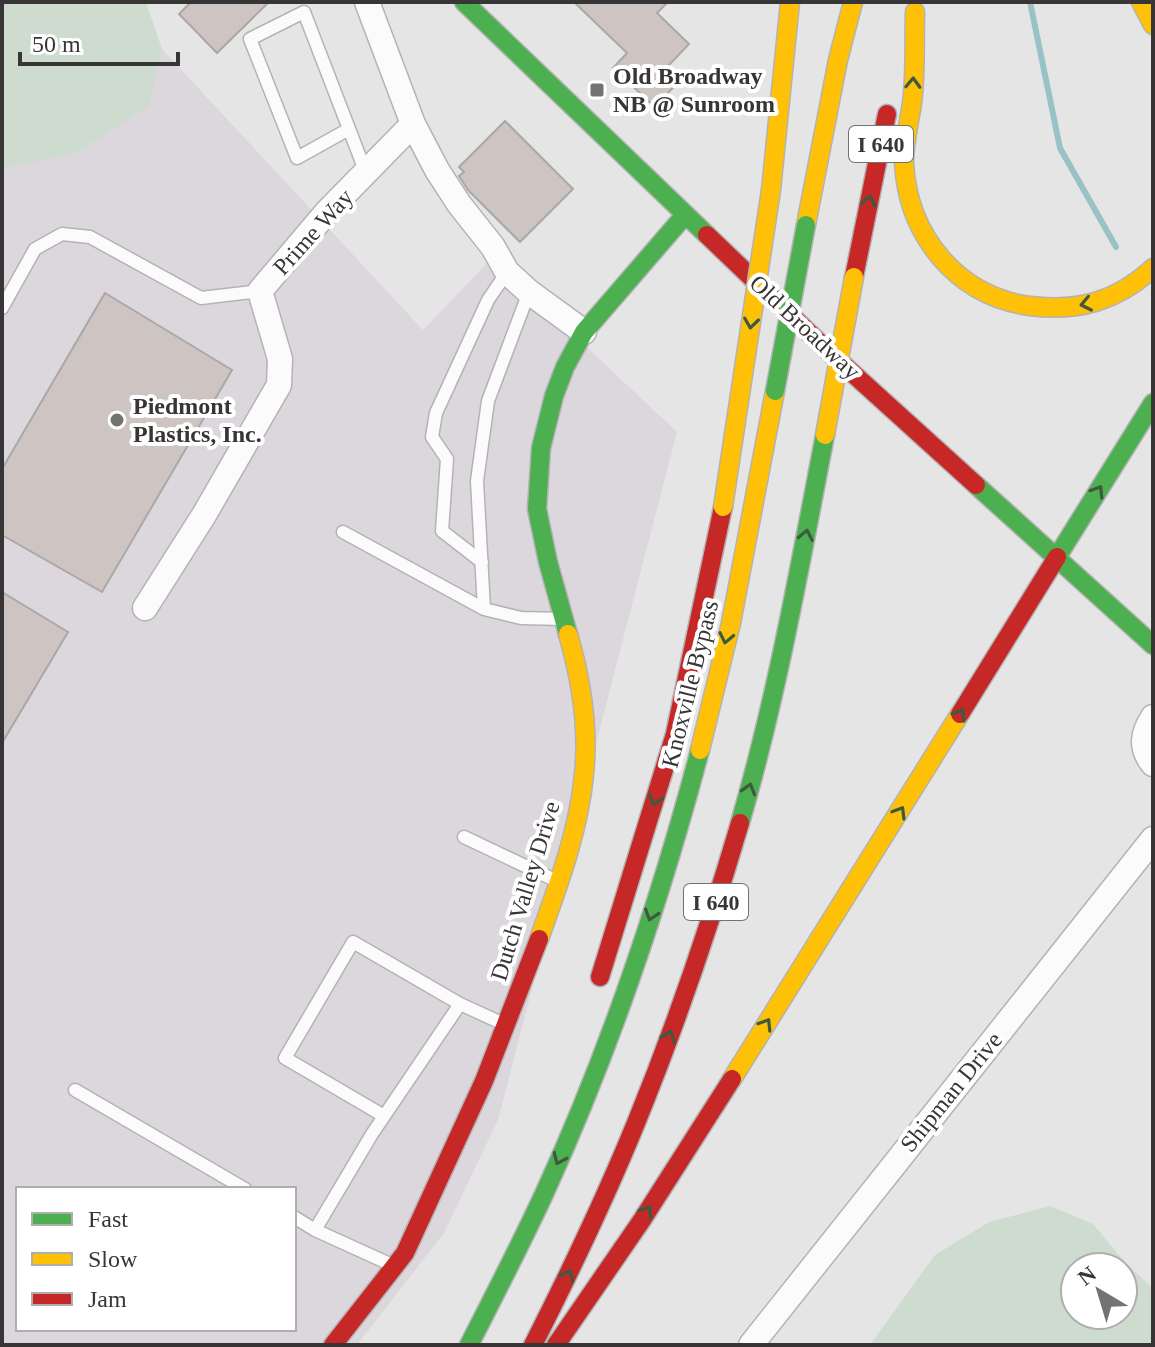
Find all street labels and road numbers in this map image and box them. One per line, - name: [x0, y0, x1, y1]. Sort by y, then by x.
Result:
- road number: I 640: [849, 126, 913, 162]
- street label: Prime Way: [268, 184, 358, 280]
- street label: Old Broadway: [745, 270, 865, 384]
- street label: Knoxville Bypass: [657, 598, 723, 770]
- street label: Dutch Valley Drive: [485, 798, 565, 984]
- road number: I 640: [684, 884, 748, 920]
- street label: Shipman Drive: [895, 1027, 1007, 1157]

